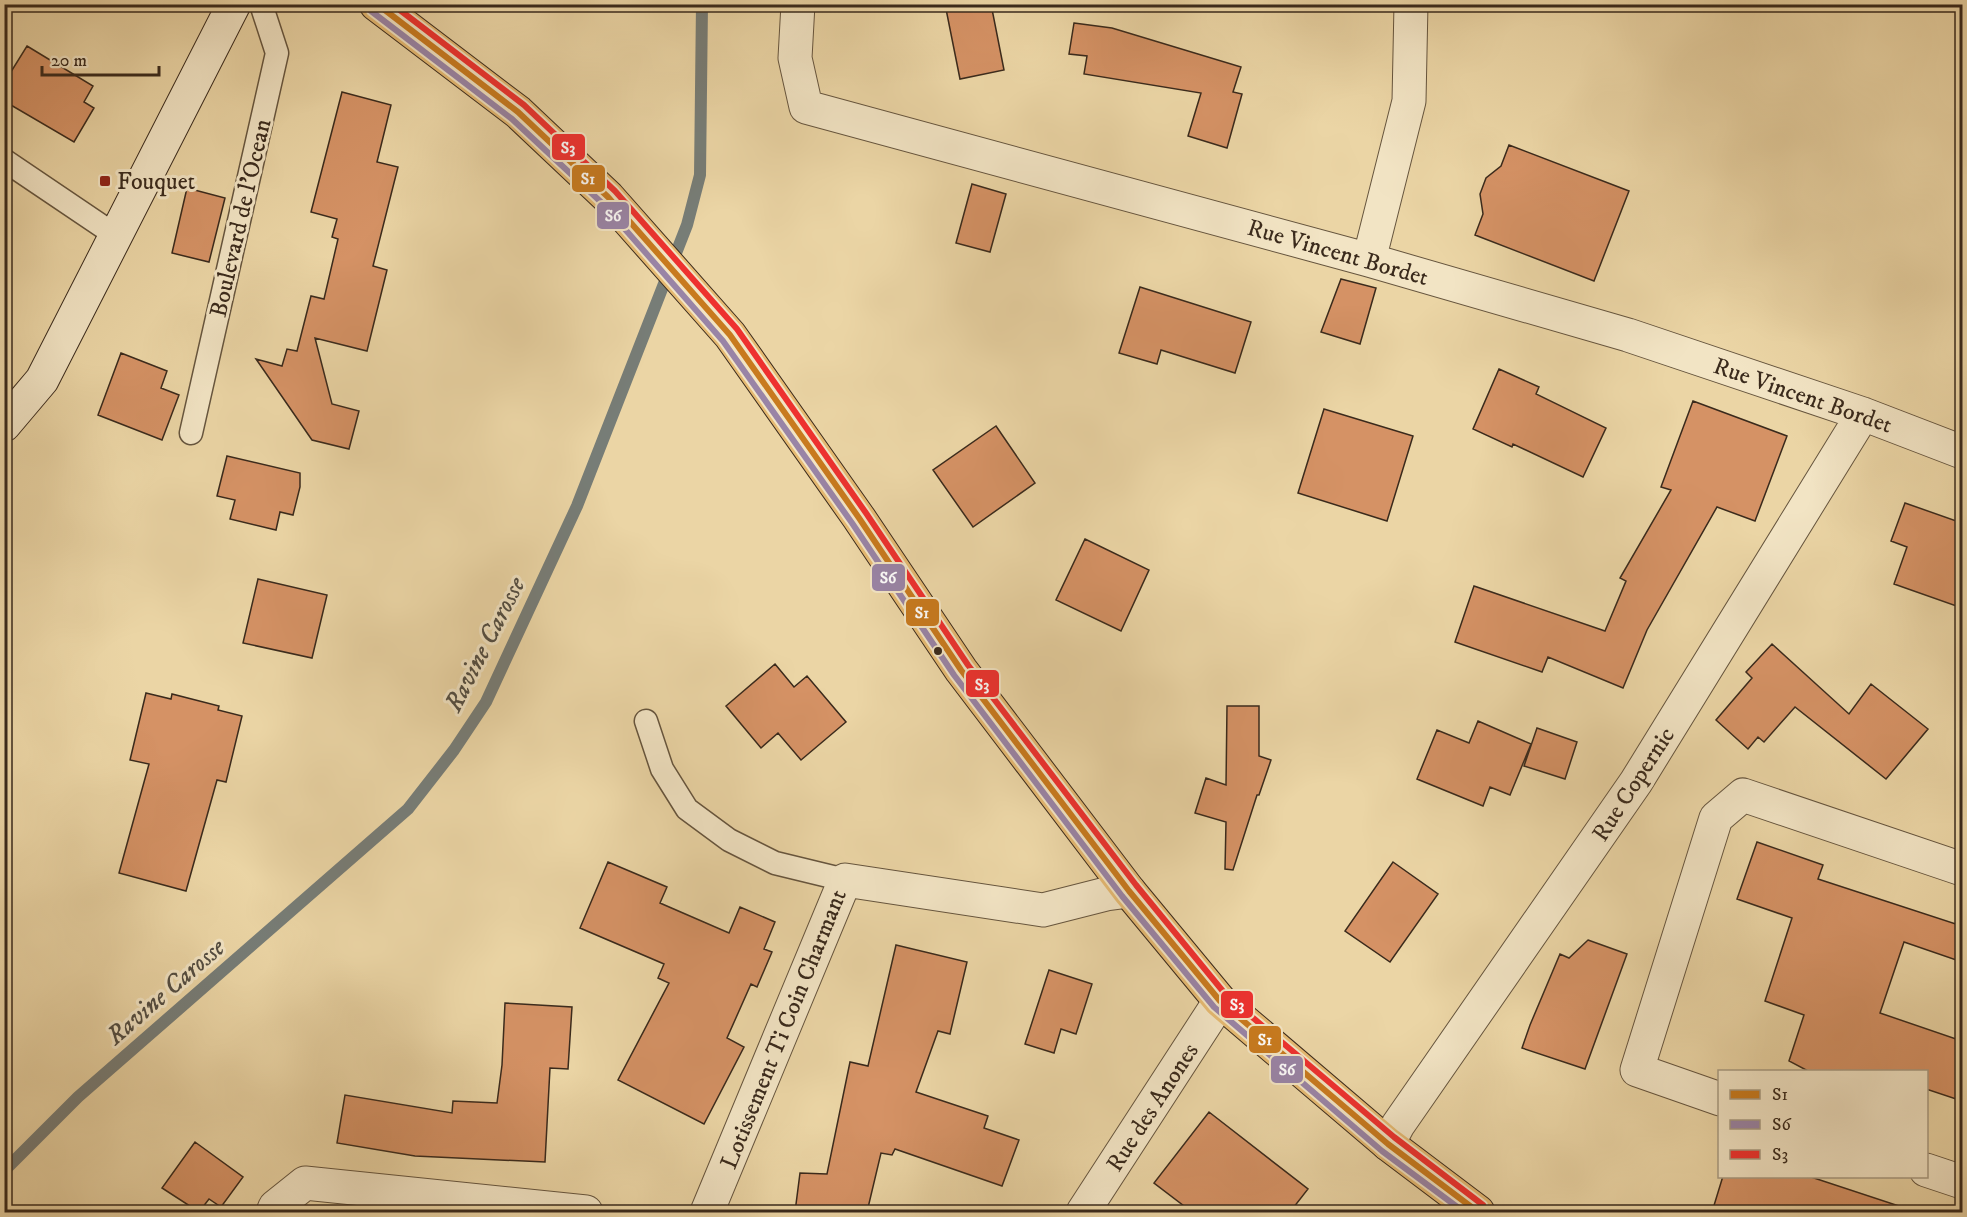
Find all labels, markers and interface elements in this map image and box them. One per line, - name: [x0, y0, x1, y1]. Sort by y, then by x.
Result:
- scale bar: [42, 39, 159, 77]
- text: 20 m: [51, 50, 87, 72]
- street label: Boulevard de l'Ocean: [204, 116, 278, 320]
- line badge: S3: [551, 133, 586, 161]
- text: S3: [561, 138, 575, 158]
- line badge: S1: [571, 164, 606, 193]
- place label: Fouquet: [117, 167, 196, 197]
- text: S1: [581, 169, 595, 189]
- marker: Fouquet: [98, 174, 112, 188]
- line badge: S6: [596, 201, 630, 230]
- text: S6: [605, 206, 623, 226]
- street label: Rue Vincent Bordet: [1244, 213, 1432, 293]
- street label: Rue Vincent Bordet: [1709, 351, 1896, 441]
- line badge: S6: [871, 563, 906, 592]
- text: S6: [880, 568, 898, 588]
- water label: Ravine Carosse: [437, 571, 534, 718]
- line badge: S1: [905, 598, 940, 627]
- text: S1: [915, 603, 929, 623]
- unlabelled marker: [932, 645, 944, 657]
- line badge: S3: [965, 669, 1000, 698]
- text: S3: [975, 675, 989, 695]
- street label: Rue Copernic: [1586, 722, 1682, 847]
- street label: Lotissement Ti Coin Charmant: [714, 885, 854, 1174]
- water label: Ravine Carosse: [99, 931, 233, 1053]
- line badge: S3: [1220, 990, 1254, 1019]
- text: S3: [1230, 995, 1244, 1015]
- line badge: S1: [1248, 1025, 1282, 1054]
- text: S1: [1258, 1030, 1272, 1050]
- street label: Rue des Anones: [1100, 1038, 1206, 1178]
- line badge: S6: [1270, 1055, 1304, 1084]
- text: S6: [1279, 1060, 1297, 1080]
- legend: [1718, 1070, 1928, 1178]
- text: S1: [1772, 1084, 1788, 1106]
- text: S6: [1772, 1114, 1791, 1136]
- text: S3: [1772, 1144, 1788, 1166]

